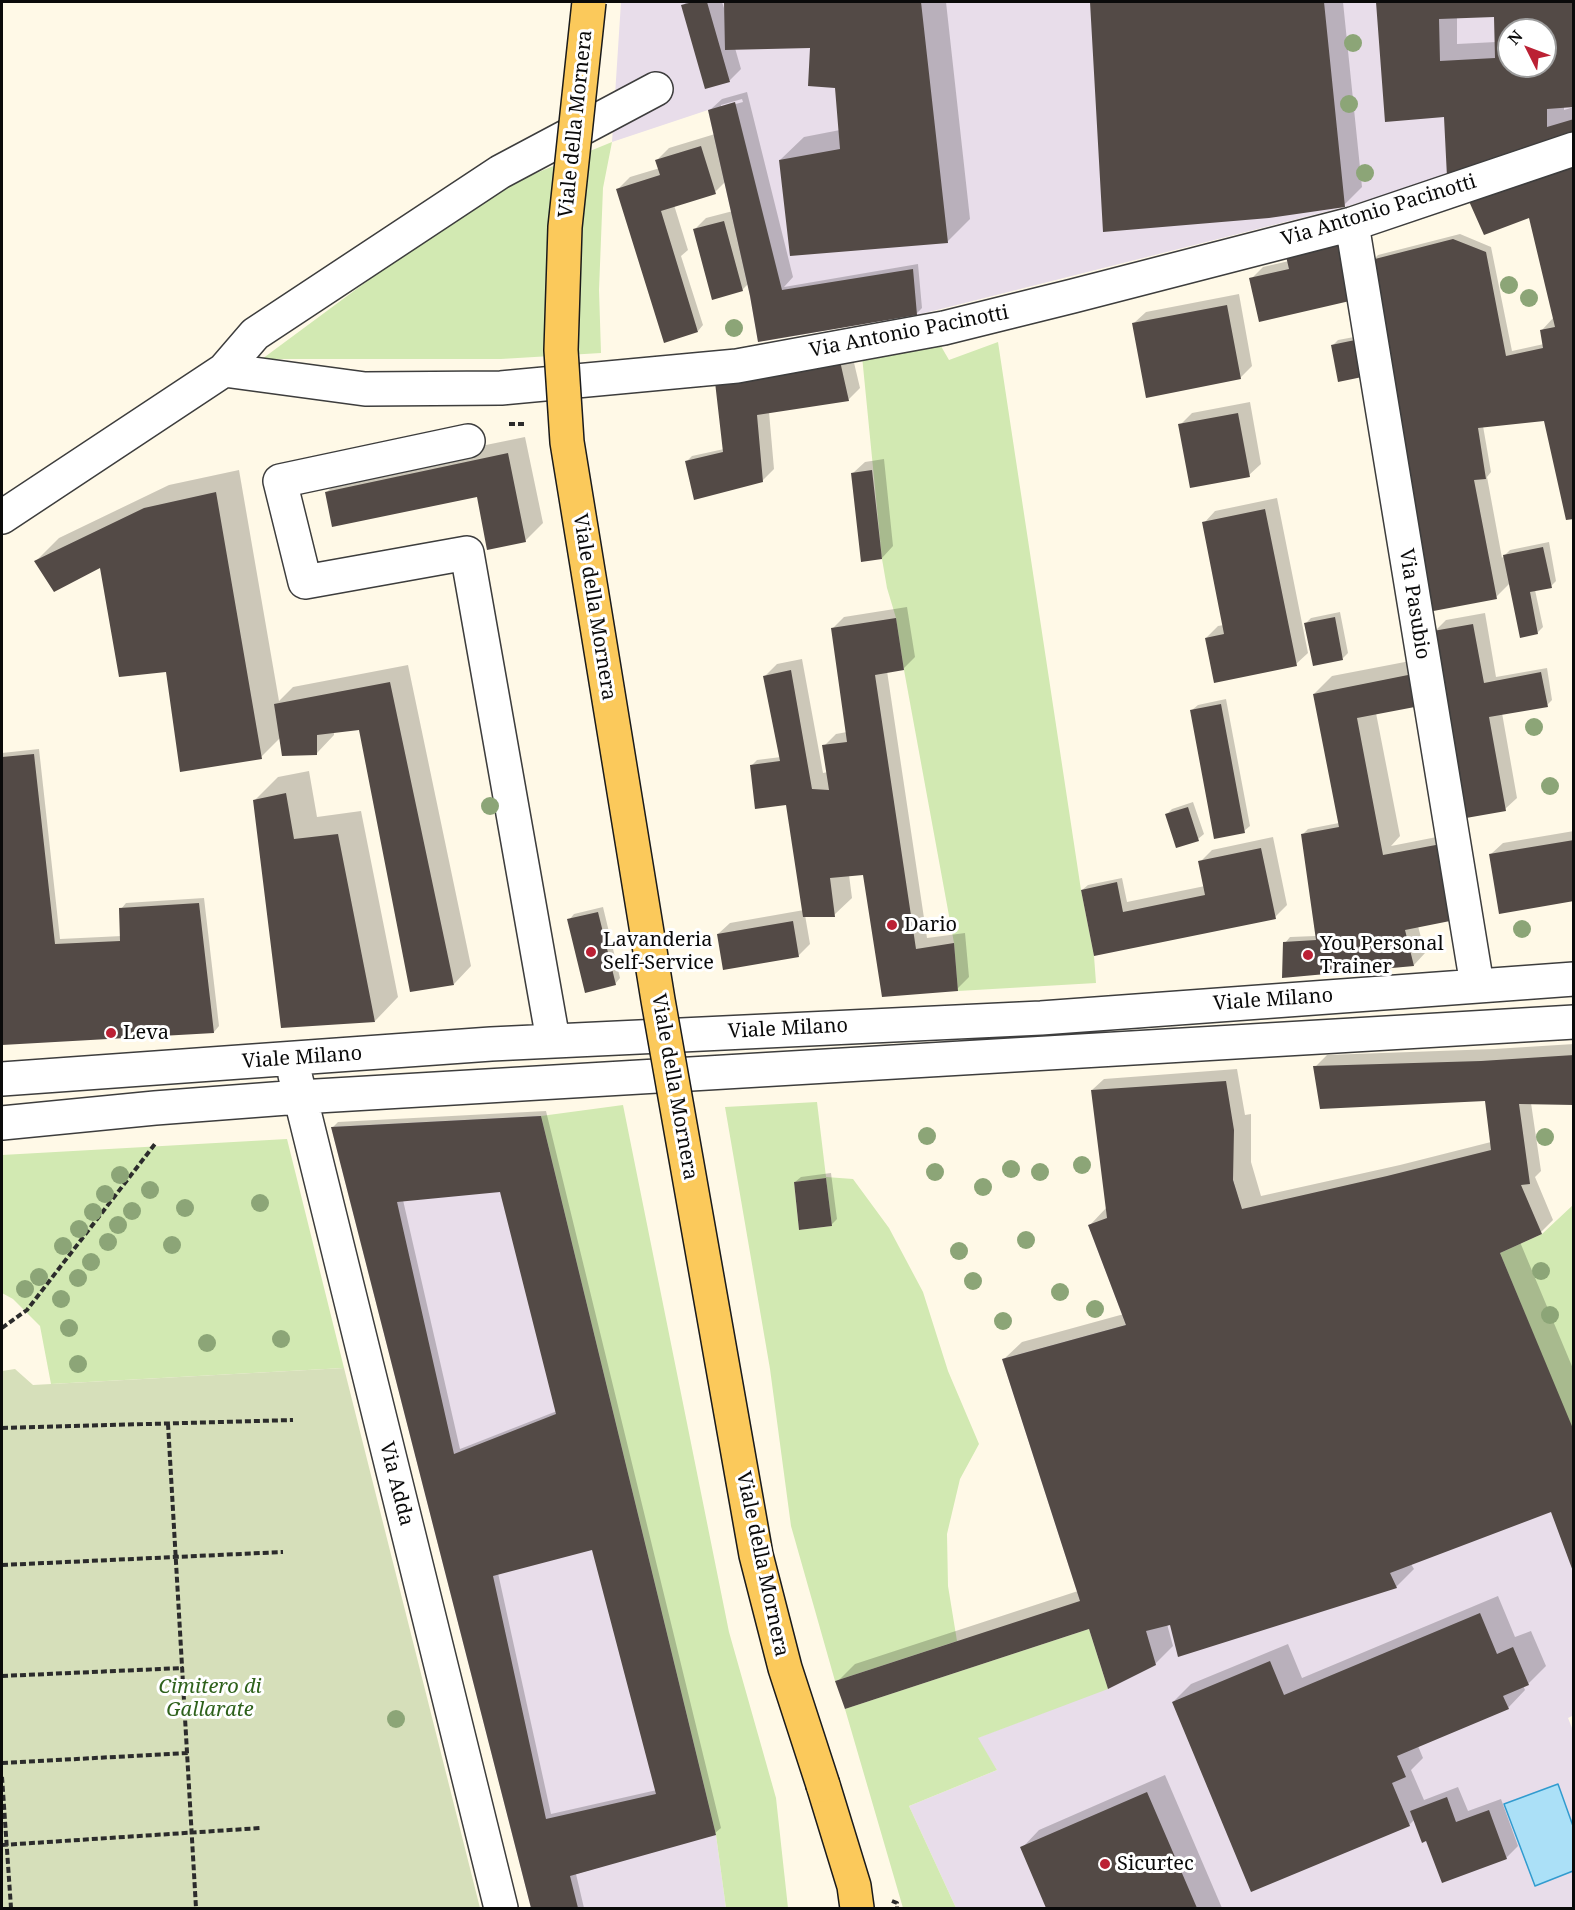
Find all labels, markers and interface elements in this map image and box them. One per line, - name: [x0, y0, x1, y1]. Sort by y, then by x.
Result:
- north arrow: [1497, 18, 1557, 78]
- text: N: [1503, 25, 1527, 49]
- street label: Viale della Mornera: [554, 29, 598, 219]
- street label: Via Antonio Pacinotti: [1279, 170, 1479, 252]
- street label: Via Antonio Pacinotti: [807, 301, 1011, 363]
- street label: Viale della Mornera: [567, 512, 621, 702]
- street label: Via Pasubio: [1393, 547, 1435, 661]
- place label: Dario: [904, 913, 957, 937]
- marker: Dario: [885, 918, 899, 932]
- place label: Lavanderia Self-Service: [603, 928, 714, 975]
- place label: You Personal Trainer: [1320, 932, 1444, 979]
- marker: Lavanderia Self-Service: [584, 945, 598, 959]
- marker: You Personal Trainer: [1301, 948, 1315, 962]
- street label: Viale Milano: [1212, 984, 1334, 1016]
- street label: Viale della Mornera: [646, 992, 702, 1182]
- street label: Viale Milano: [727, 1014, 849, 1044]
- place label: Leva: [123, 1021, 169, 1045]
- marker: Leva: [104, 1026, 118, 1040]
- street label: Viale Milano: [241, 1042, 363, 1074]
- street label: Via Adda: [374, 1439, 418, 1529]
- street label: Viale della Mornera: [731, 1469, 793, 1659]
- park label: Cimitero di Gallarate: [158, 1675, 262, 1722]
- place label: Sicurtec: [1117, 1852, 1194, 1876]
- marker: Sicurtec: [1098, 1857, 1112, 1871]

